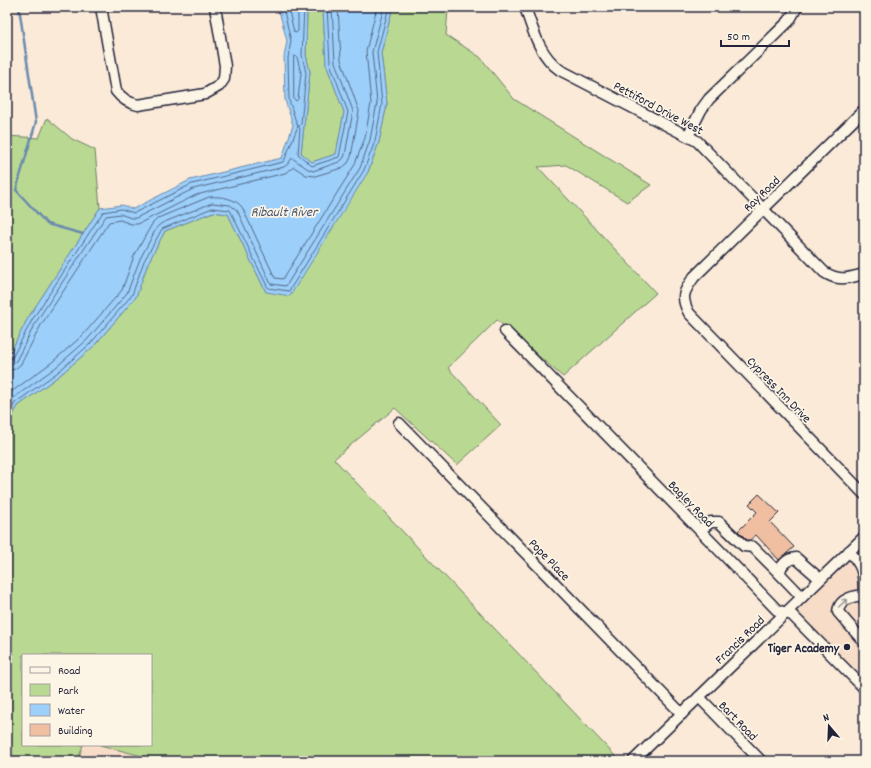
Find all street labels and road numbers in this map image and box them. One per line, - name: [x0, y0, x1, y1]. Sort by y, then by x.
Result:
- street label: Pettiford Drive West: [610, 77, 706, 141]
- street label: Ray Road: [740, 172, 786, 217]
- street label: Cypress Inn Drive: [741, 353, 815, 429]
- street label: Bagley Road: [663, 477, 718, 533]
- street label: Pope Place: [523, 535, 573, 586]
- street label: Francis Road: [711, 612, 770, 670]
- street label: Bart Road: [713, 697, 761, 746]

